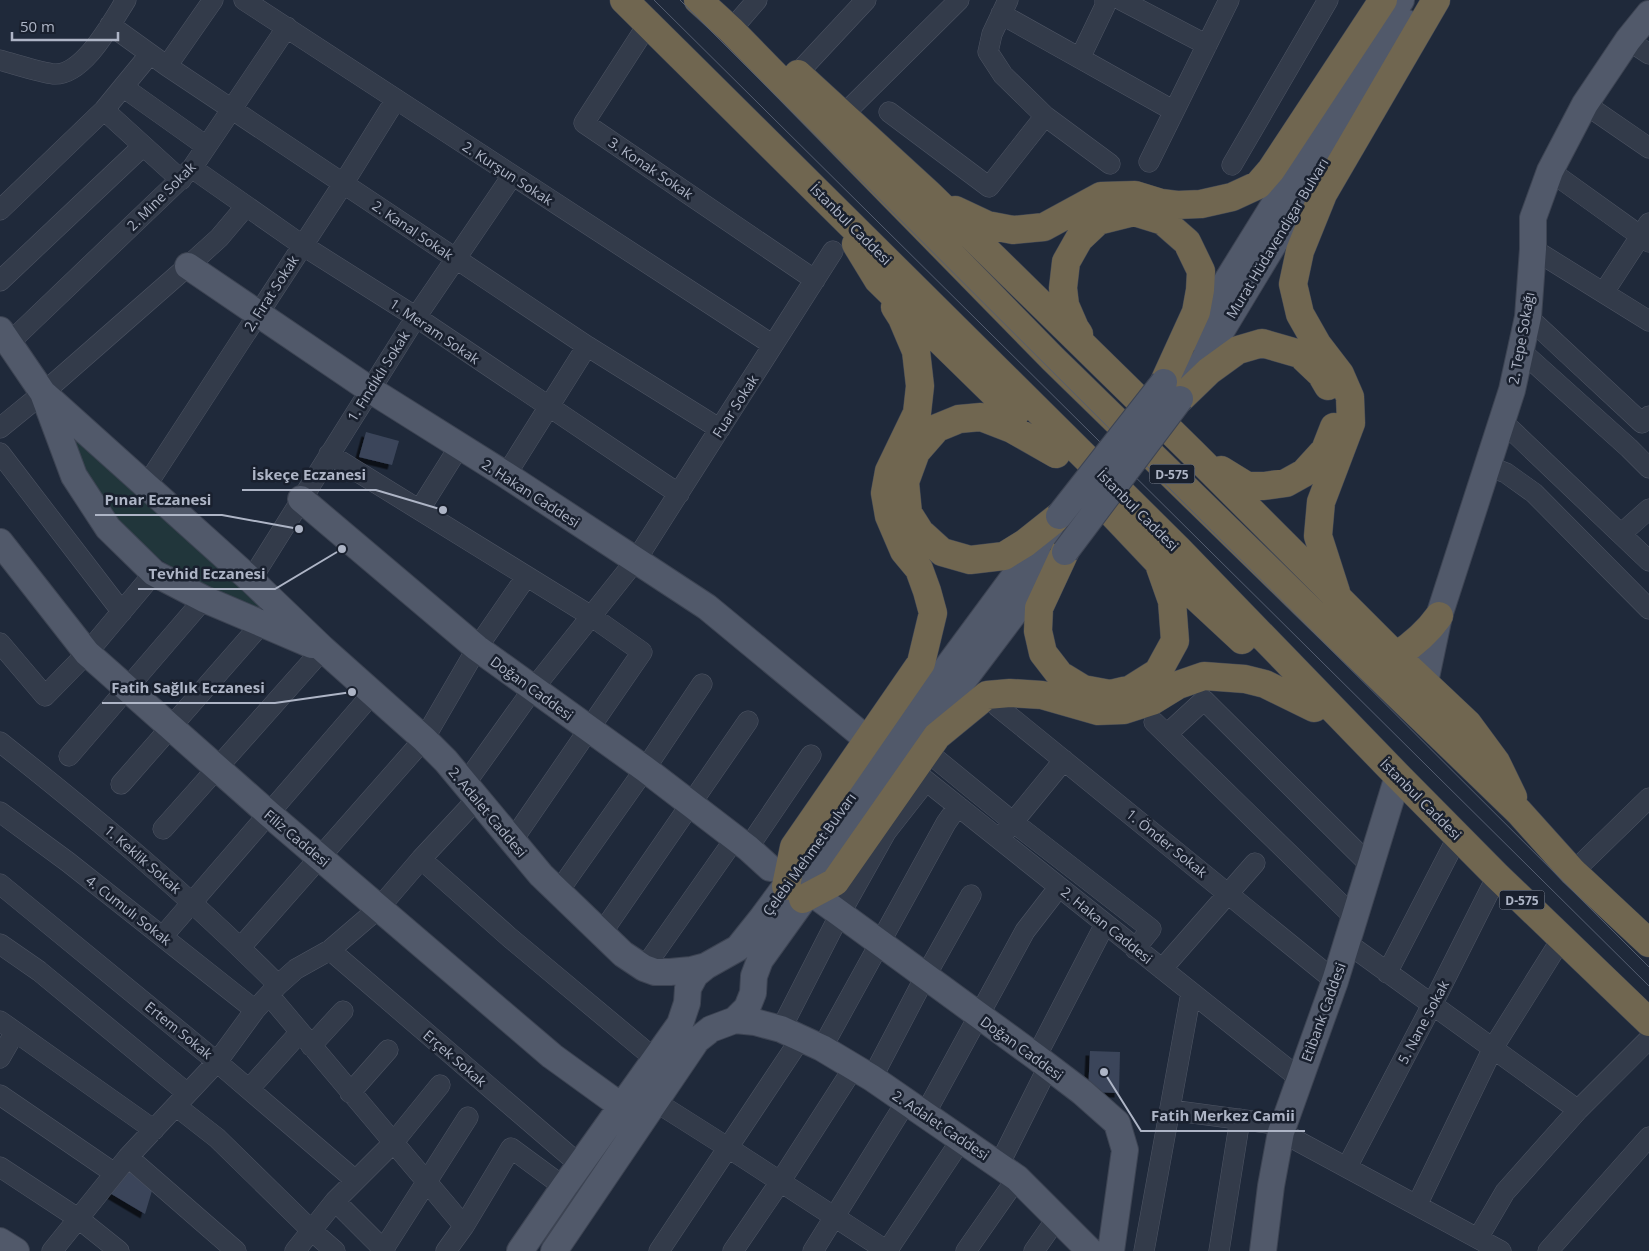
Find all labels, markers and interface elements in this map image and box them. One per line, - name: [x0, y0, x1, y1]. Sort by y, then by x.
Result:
- scale bar: [12, 10, 119, 42]
- text: 50 m: [20, 16, 55, 36]
- street label: 3. Konak Sokak: [605, 133, 698, 204]
- street label: 2. Kurşun Sokak: [459, 137, 557, 210]
- street label: Murat Hüdavendigar Bulvarı: [1221, 154, 1333, 322]
- street label: 2. Mine Sokak: [122, 157, 200, 235]
- street label: İstanbul Caddesi: [806, 179, 896, 269]
- street label: 2. Kanal Sokak: [369, 196, 458, 264]
- street label: 2. Fırat Sokak: [239, 251, 303, 335]
- street label: 2. Tepe Sokağı: [1504, 290, 1538, 386]
- street label: 1. Meram Sokak: [386, 294, 484, 368]
- street label: 1. Fındıklı Sokak: [343, 327, 414, 425]
- street label: Fuar Sokak: [708, 370, 763, 441]
- street label: 2. Hakan Caddesi: [479, 454, 583, 532]
- callout: İskeçe Eczanesi: [242, 460, 376, 490]
- text: İskeçe Eczanesi: [252, 464, 366, 484]
- road number: D-575: [1150, 464, 1194, 484]
- street label: İstanbul Caddesi: [1093, 465, 1183, 555]
- callout: Pınar Eczanesi: [95, 485, 222, 515]
- text: Pınar Eczanesi: [105, 489, 211, 509]
- callout: Tevhid Eczanesi: [138, 559, 275, 589]
- text: Tevhid Eczanesi: [148, 563, 266, 583]
- street label: Doğan Caddesi: [487, 652, 577, 724]
- callout: Fatih Sağlık Eczanesi: [102, 673, 275, 703]
- text: Fatih Sağlık Eczanesi: [111, 677, 265, 697]
- street label: İstanbul Caddesi: [1376, 754, 1466, 844]
- street label: 2. Adalet Caddesi: [445, 763, 531, 861]
- street label: Çelebi Mehmet Bulvarı: [758, 789, 860, 919]
- street label: 1. Önder Sokak: [1122, 804, 1212, 882]
- street label: Filiz Caddesi: [260, 805, 334, 871]
- street label: 1. Keklik Sokak: [101, 820, 186, 898]
- street label: 4. Cumulı Sokak: [82, 871, 176, 950]
- street label: 2. Hakan Caddesi: [1057, 882, 1157, 968]
- road number: D-575: [1500, 890, 1544, 910]
- street label: Etibank Caddesi: [1296, 960, 1350, 1064]
- street label: 5. Nane Sokak: [1393, 976, 1453, 1067]
- street label: Ertem Sokak: [141, 997, 217, 1063]
- street label: Doğan Caddesi: [977, 1012, 1067, 1084]
- street label: Erçek Sokak: [419, 1025, 491, 1091]
- street label: 2. Adalet Caddesi: [889, 1086, 993, 1164]
- callout: Fatih Merkez Camii: [1141, 1101, 1305, 1131]
- text: Fatih Merkez Camii: [1151, 1105, 1295, 1125]

